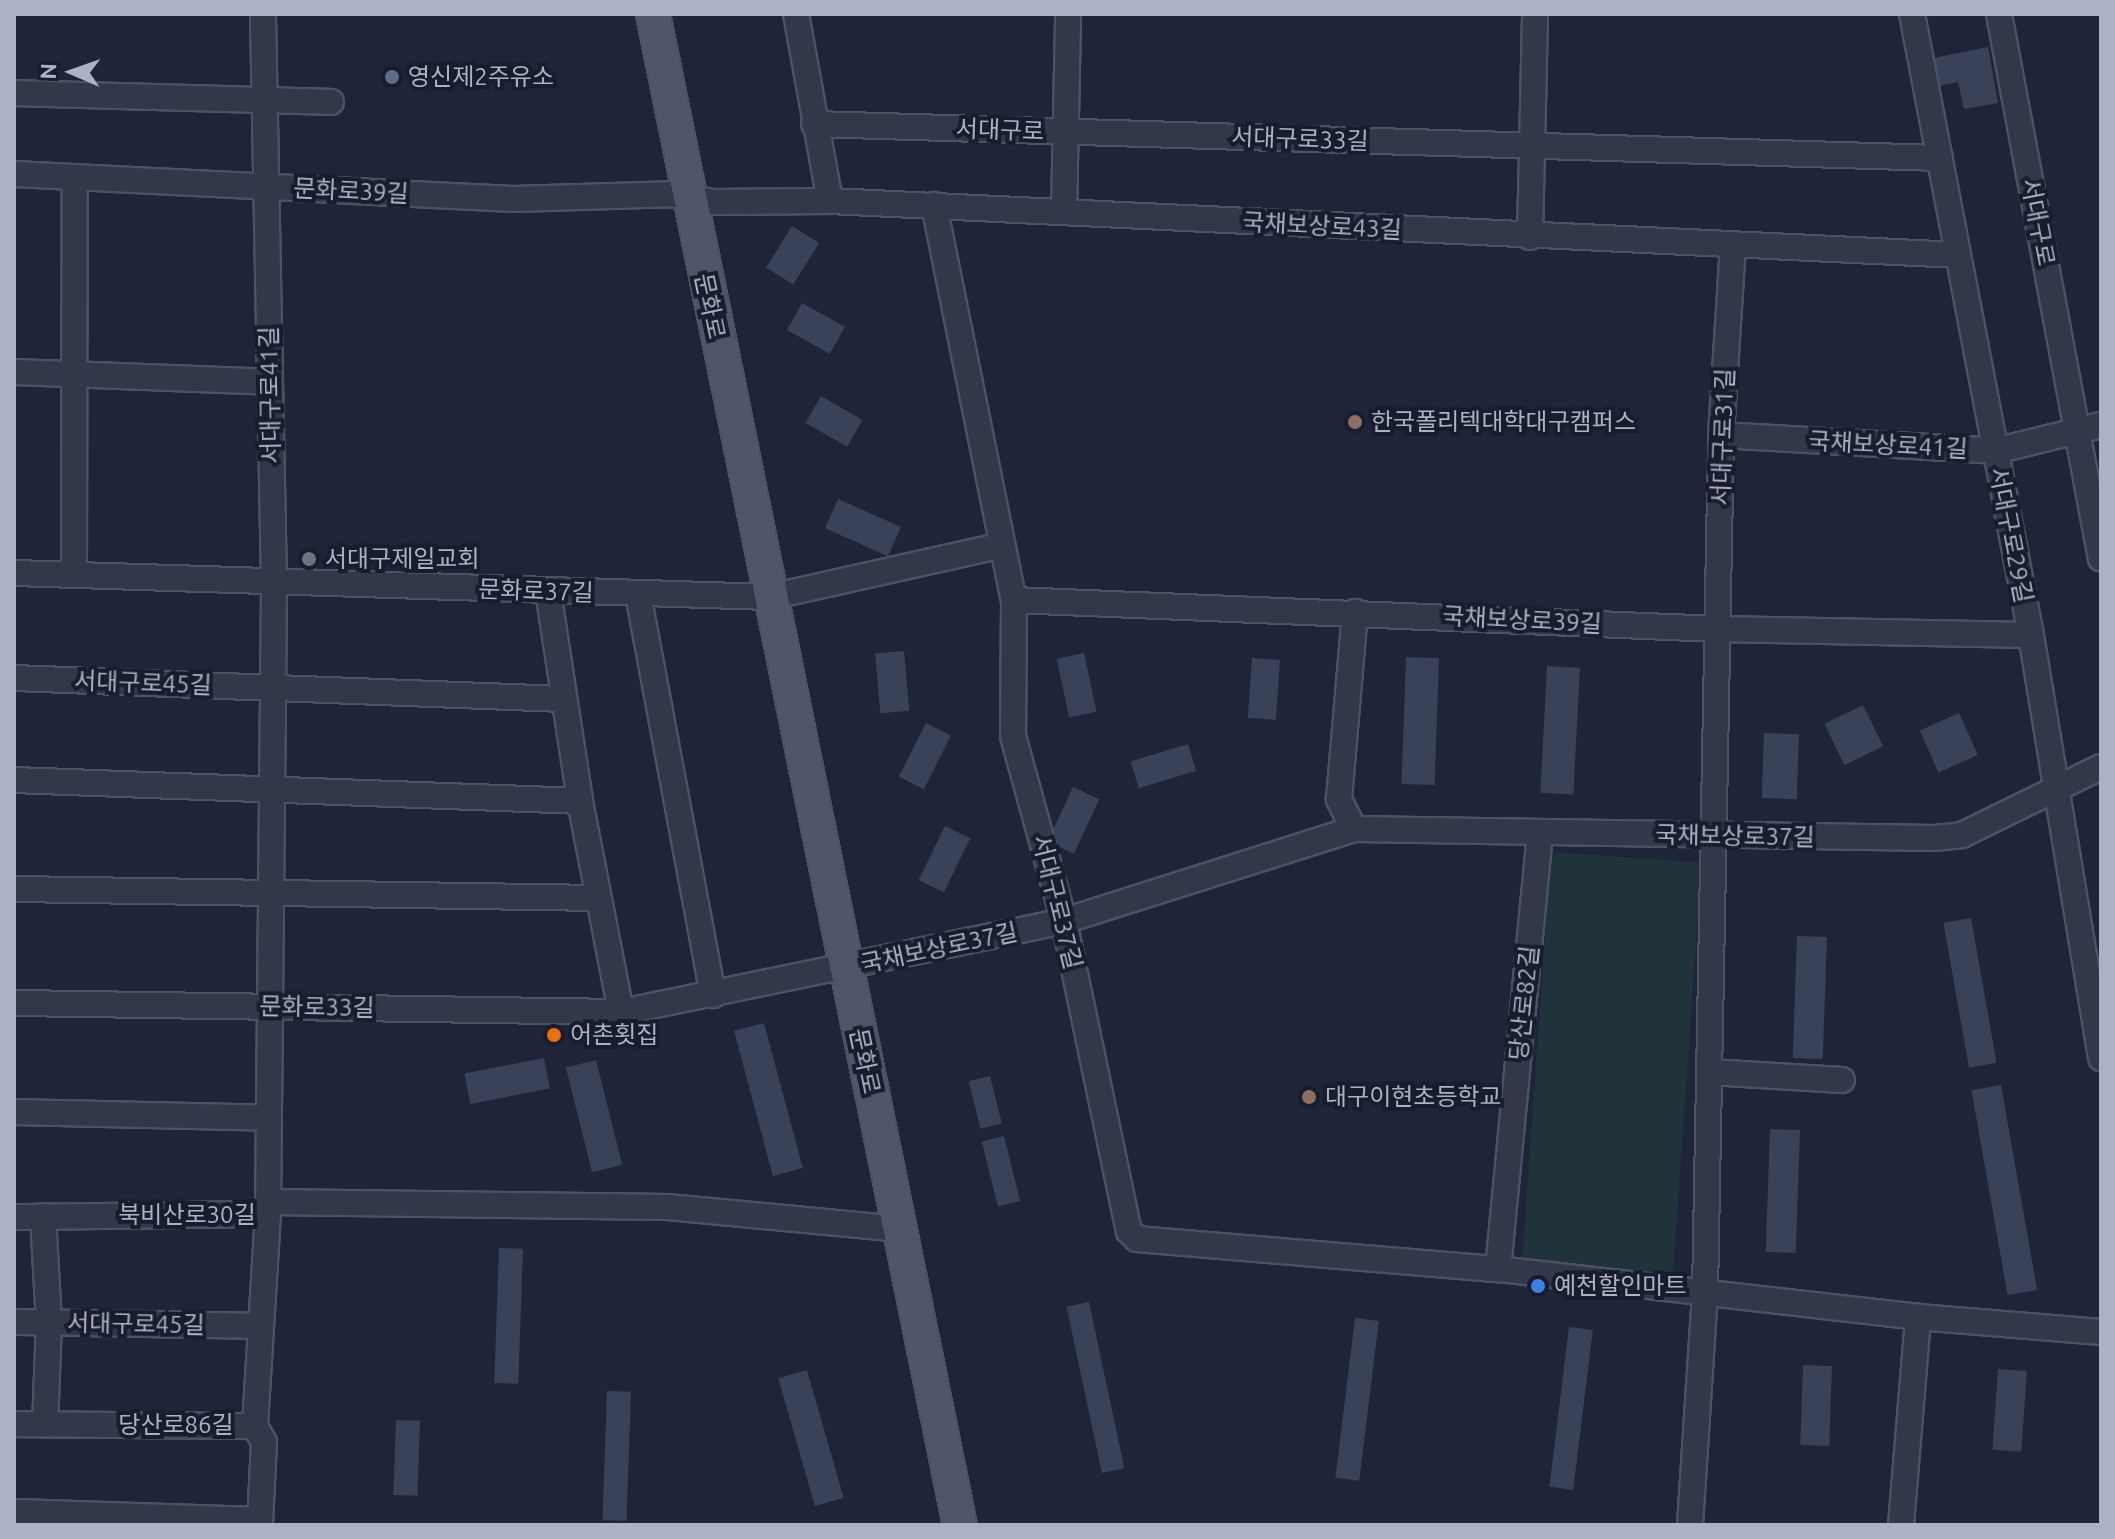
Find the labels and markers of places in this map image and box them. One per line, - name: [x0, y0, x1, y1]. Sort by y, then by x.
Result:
- place label: 영신제2주유소: [408, 63, 554, 91]
- marker: 영신제2주유소: [383, 68, 401, 86]
- place label: 한국폴리텍대학대구캠퍼스: [1371, 408, 1636, 436]
- marker: 한국폴리텍대학대구캠퍼스: [1346, 413, 1364, 431]
- place label: 서대구제일교회: [325, 545, 480, 573]
- marker: 서대구제일교회: [300, 550, 318, 568]
- place label: 어촌횟집: [570, 1021, 658, 1049]
- marker: 어촌횟집: [545, 1026, 563, 1044]
- place label: 대구이현초등학교: [1325, 1083, 1502, 1111]
- marker: 대구이현초등학교: [1300, 1088, 1318, 1106]
- place label: 예천할인마트: [1554, 1272, 1686, 1300]
- marker: 예천할인마트: [1529, 1277, 1547, 1295]

